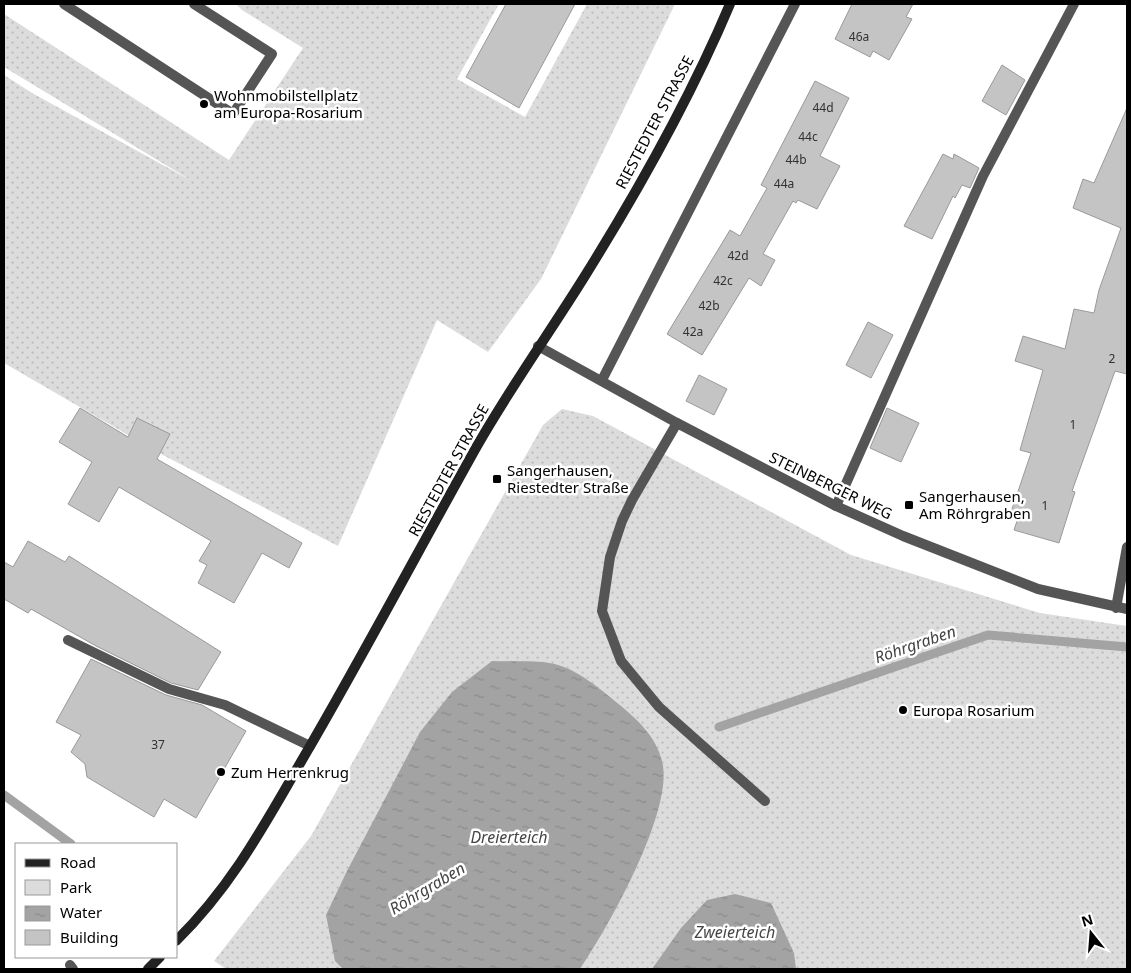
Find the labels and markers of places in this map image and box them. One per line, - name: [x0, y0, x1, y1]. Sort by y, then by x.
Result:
- place label: Wohnmobilstellplatz am Europa-Rosarium: [214, 85, 363, 122]
- marker: Wohnmobilstellplatz am Europa-Rosarium: [198, 98, 210, 110]
- place label: Sangerhausen, Riestedter Straße: [507, 460, 629, 497]
- marker: Sangerhausen, Riestedter Straße: [491, 473, 503, 485]
- place label: Sangerhausen, Am Röhrgraben: [919, 486, 1031, 523]
- marker: Sangerhausen, Am Röhrgraben: [903, 499, 915, 511]
- place label: Europa Rosarium: [913, 700, 1035, 720]
- marker: Europa Rosarium: [897, 704, 909, 716]
- place label: Zum Herrenkrug: [231, 762, 349, 782]
- marker: Zum Herrenkrug: [215, 766, 227, 778]

